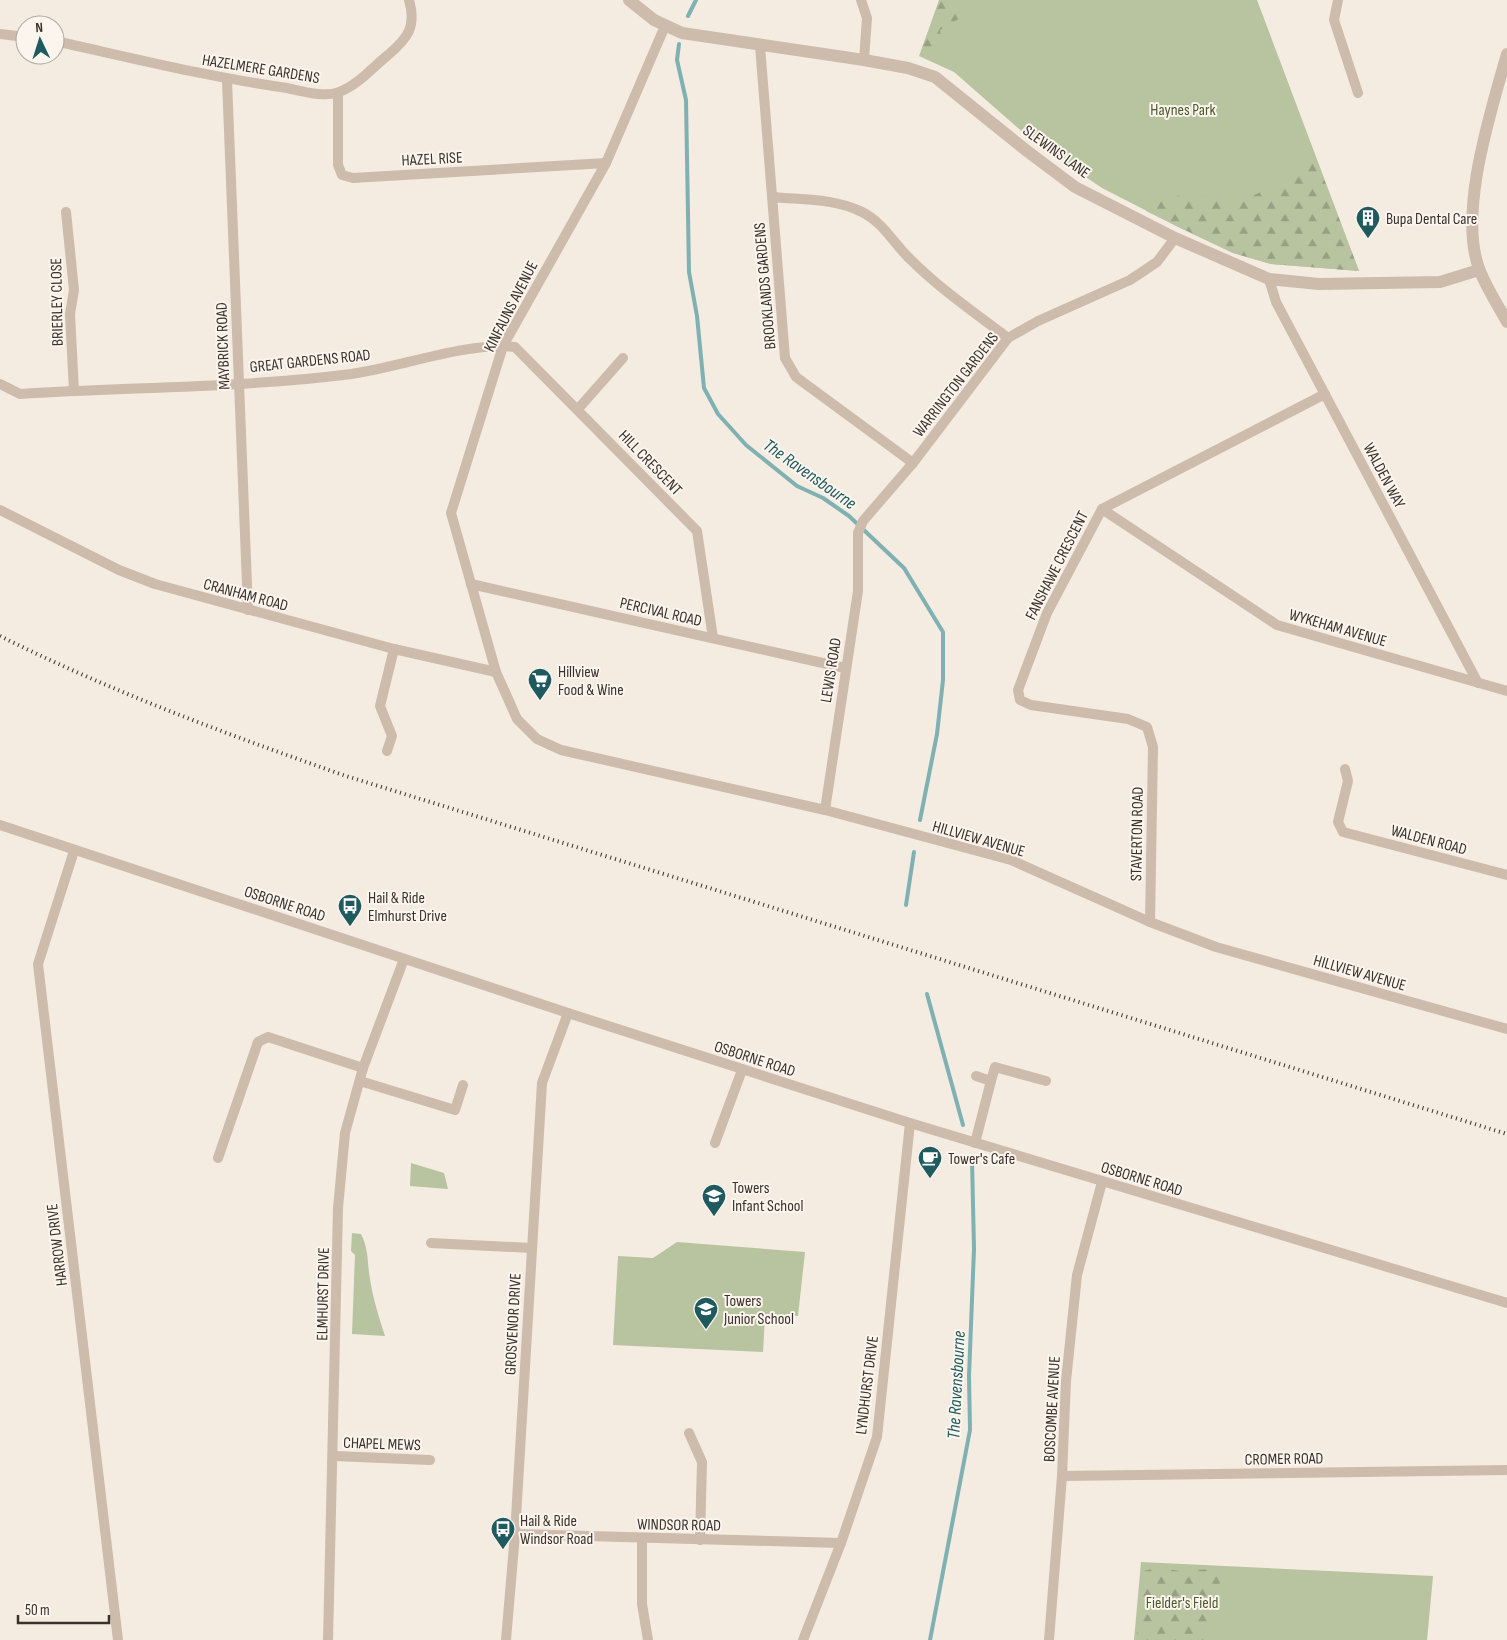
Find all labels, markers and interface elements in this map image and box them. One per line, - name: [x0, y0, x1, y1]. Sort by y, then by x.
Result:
- north arrow: [15, 15, 65, 65]
- text: N: [35, 19, 43, 36]
- street label: HAZELMERE GARDENS: [201, 51, 321, 88]
- park label: Haynes Park: [1150, 101, 1216, 120]
- street label: SLEWINS LANE: [1019, 122, 1093, 183]
- street label: HAZEL RISE: [401, 148, 463, 171]
- building icon: Bupa Dental Care: [1355, 205, 1381, 239]
- place label: Bupa Dental Care: [1386, 210, 1477, 229]
- street label: BROOKLANDS GARDENS: [750, 221, 781, 350]
- street label: BRIERLEY CLOSE: [47, 258, 68, 346]
- street label: KINFAUNS AVENUE: [480, 258, 542, 355]
- street label: MAYBRICK ROAD: [212, 302, 235, 390]
- street label: WARRINGTON GARDENS: [909, 329, 1003, 441]
- street label: GREAT GARDENS ROAD: [249, 346, 372, 377]
- street label: HILL CRESCENT: [614, 426, 686, 500]
- water label: The Ravensbourne: [759, 435, 860, 514]
- street label: WALDEN WAY: [1359, 440, 1409, 512]
- street label: FANSHAWE CRESCENT: [1022, 508, 1093, 623]
- street label: CRANHAM ROAD: [201, 575, 290, 616]
- street label: PERCIVAL ROAD: [618, 594, 704, 631]
- street label: WYKEHAM AVENUE: [1287, 605, 1389, 651]
- street label: LEWIS ROAD: [817, 636, 846, 704]
- place label: Hillview Food & Wine: [558, 663, 624, 700]
- supermarket icon: Hillview Food & Wine: [527, 667, 553, 701]
- street label: STAVERTON ROAD: [1127, 786, 1148, 881]
- street label: HILLVIEW AVENUE: [930, 817, 1027, 862]
- street label: WALDEN ROAD: [1389, 821, 1469, 860]
- street label: OSBORNE ROAD: [242, 882, 328, 927]
- place label: Hail & Ride Elmhurst Drive: [368, 889, 447, 926]
- bus stop icon: Hail & Ride Elmhurst Drive: [337, 893, 363, 927]
- street label: HILLVIEW AVENUE: [1311, 951, 1408, 996]
- street label: OSBORNE ROAD: [712, 1037, 798, 1082]
- cafe icon: Tower's Cafe: [917, 1145, 943, 1179]
- place label: Tower's Cafe: [948, 1150, 1015, 1169]
- street label: OSBORNE ROAD: [1099, 1158, 1185, 1201]
- place label: Towers Infant School: [732, 1179, 803, 1216]
- school or university icon: Towers Infant School: [701, 1183, 727, 1217]
- street label: HARROW DRIVE: [43, 1203, 72, 1287]
- street label: ELMHURST DRIVE: [313, 1247, 334, 1341]
- street label: GROSVENOR DRIVE: [501, 1273, 526, 1376]
- place label: Towers Junior School: [723, 1292, 794, 1329]
- school or university icon: Towers Junior School: [693, 1296, 719, 1330]
- water label: The Ravensbourne: [943, 1330, 970, 1440]
- street label: LYNDHURST DRIVE: [852, 1335, 883, 1436]
- street label: BOSCOMBE AVENUE: [1040, 1356, 1065, 1462]
- street label: CHAPEL MEWS: [343, 1434, 421, 1455]
- street label: CROMER ROAD: [1244, 1449, 1324, 1470]
- place label: Hail & Ride Windsor Road: [520, 1512, 593, 1549]
- street label: WINDSOR ROAD: [637, 1515, 721, 1536]
- bus stop icon: Hail & Ride Windsor Road: [490, 1516, 516, 1550]
- scale bar: [18, 1592, 109, 1624]
- park label: Fielder's Field: [1146, 1594, 1218, 1613]
- text: 50 m: [25, 1601, 50, 1620]

